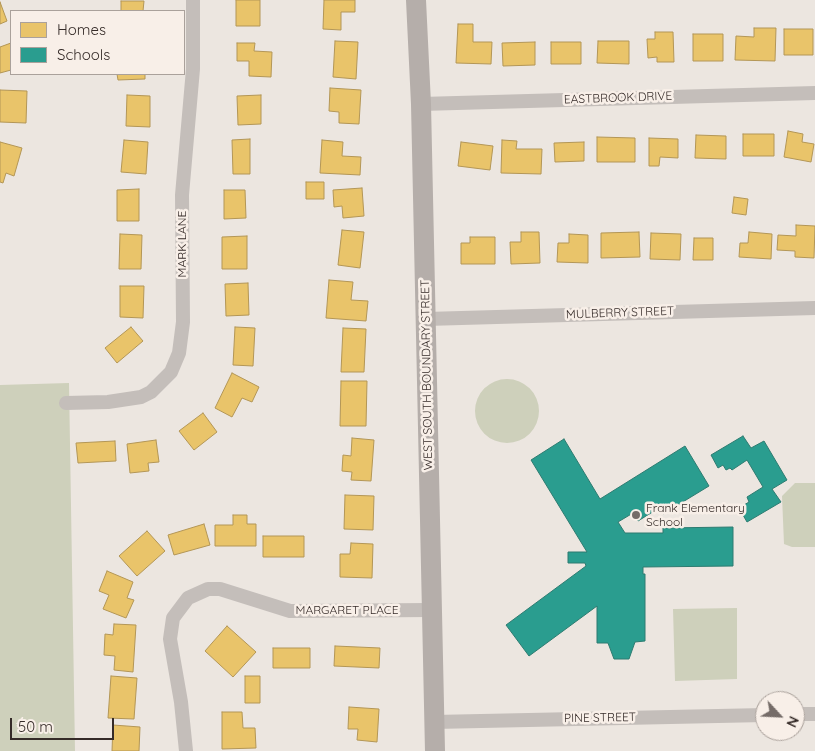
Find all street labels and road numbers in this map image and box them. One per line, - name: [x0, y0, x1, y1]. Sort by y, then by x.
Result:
- street label: EASTBROOK DRIVE: [564, 89, 672, 107]
- street label: MARK LANE: [175, 211, 189, 277]
- street label: WEST SOUTH BOUNDARY STREET: [418, 280, 436, 470]
- street label: MULBERRY STREET: [566, 304, 674, 322]
- street label: MARGARET PLACE: [296, 603, 398, 617]
- street label: PINE STREET: [564, 710, 636, 726]

